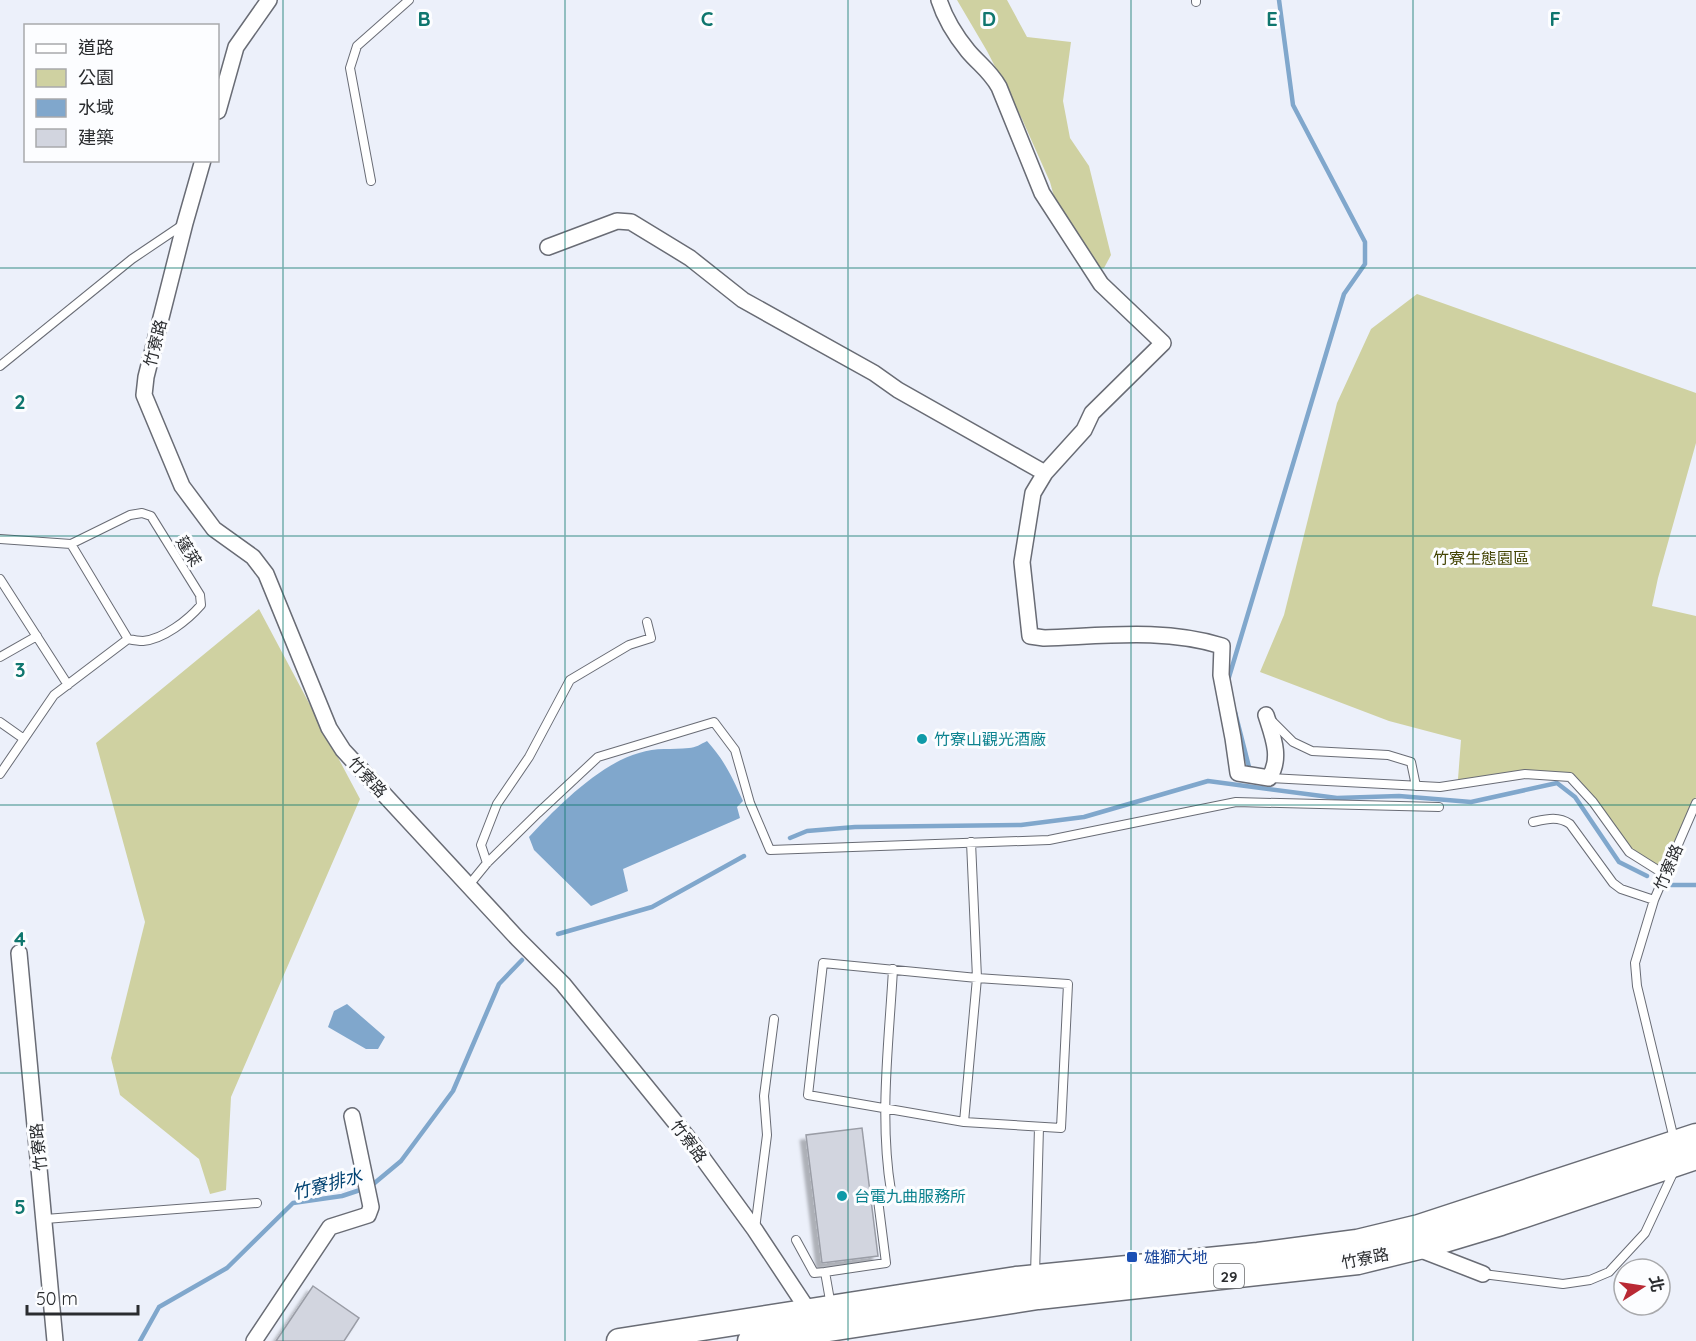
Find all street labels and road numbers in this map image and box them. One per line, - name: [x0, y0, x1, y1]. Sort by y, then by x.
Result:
- street label: 竹寮路: [139, 317, 171, 369]
- street label: 蓬萊: [172, 532, 206, 570]
- street label: 竹寮路: [344, 753, 392, 801]
- street label: 竹寮路: [1649, 841, 1687, 893]
- street label: 竹寮路: [667, 1116, 711, 1166]
- street label: 竹寮路: [26, 1122, 50, 1172]
- street label: 竹寮路: [1340, 1244, 1390, 1272]
- road number: 29: [1214, 1264, 1244, 1288]

